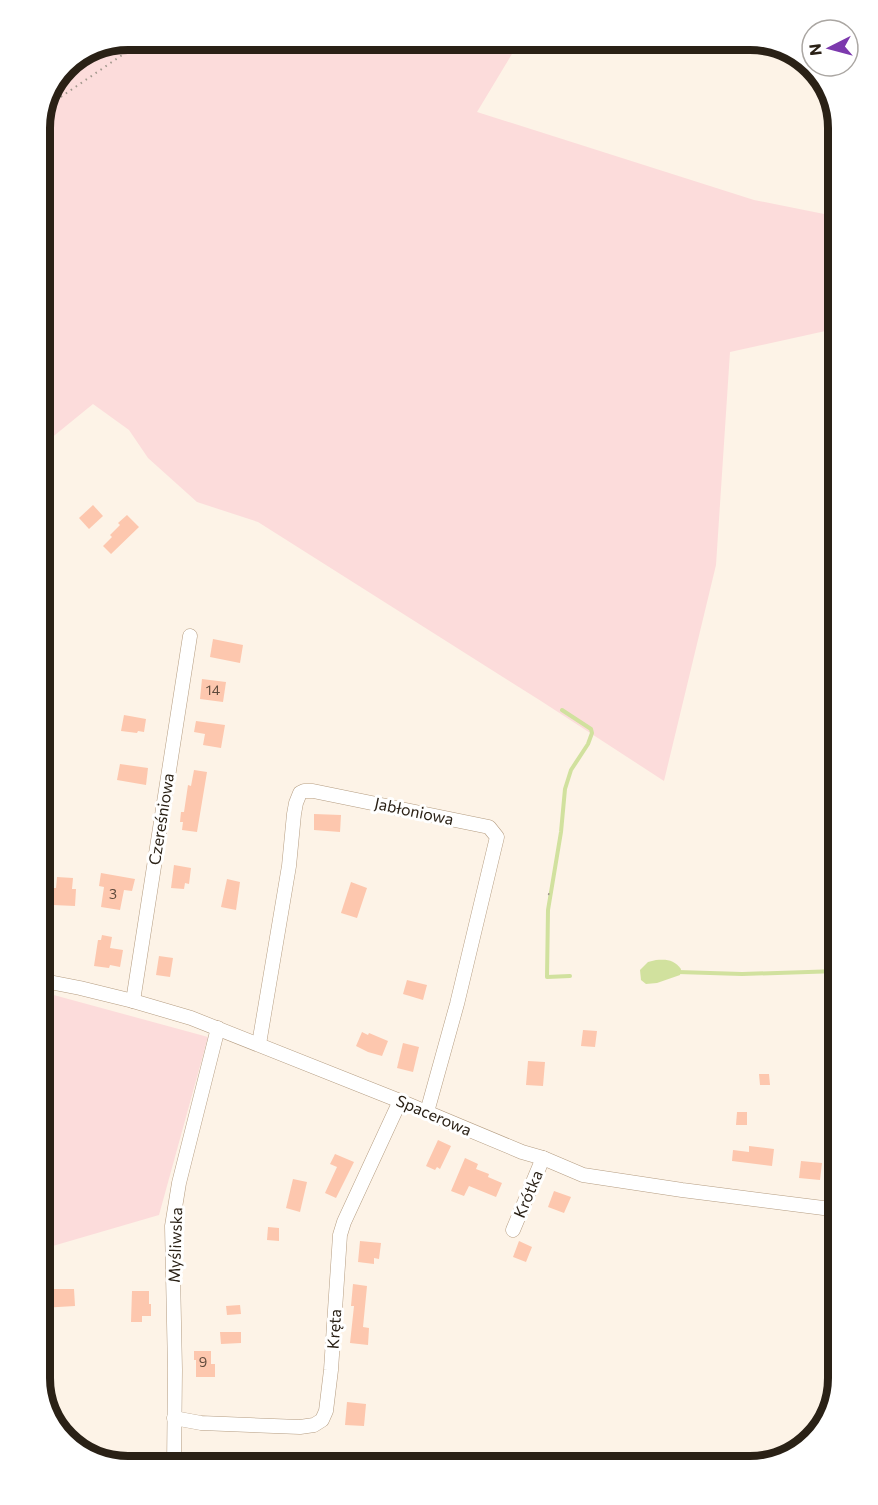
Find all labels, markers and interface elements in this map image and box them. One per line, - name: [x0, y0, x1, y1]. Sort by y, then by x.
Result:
- north arrow: [800, 18, 860, 78]
- text: N: [805, 43, 825, 57]
- house number: 14: [206, 681, 221, 698]
- street label: Czereśniowa: [144, 772, 177, 866]
- street label: Jabłoniowa: [373, 793, 455, 828]
- house number: 3: [109, 885, 117, 902]
- street label: Spacerowa: [394, 1090, 475, 1139]
- street label: Krótka: [509, 1167, 546, 1220]
- street label: Myśliwska: [164, 1207, 185, 1283]
- street label: Kręta: [323, 1308, 344, 1350]
- house number: 9: [199, 1353, 207, 1370]

